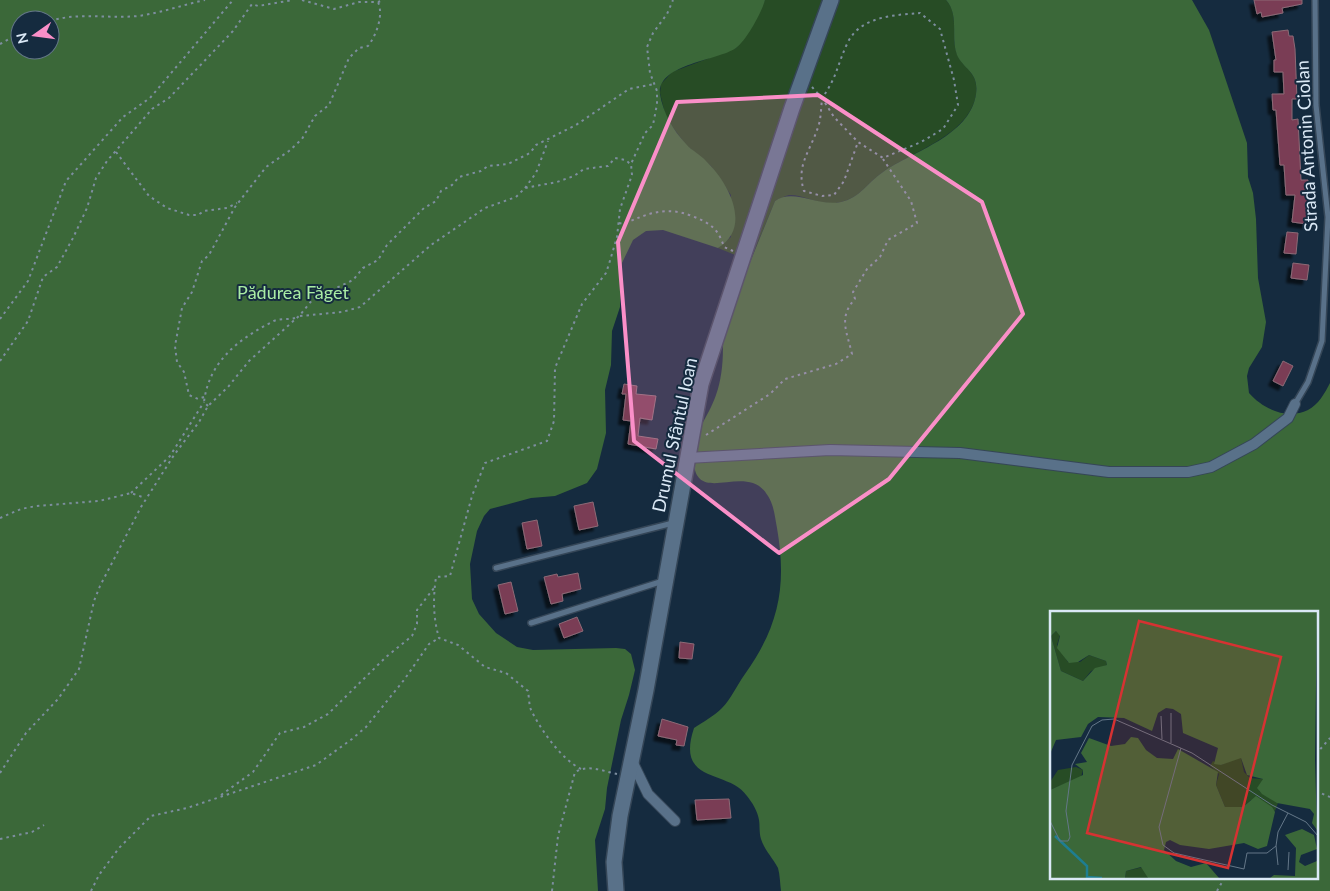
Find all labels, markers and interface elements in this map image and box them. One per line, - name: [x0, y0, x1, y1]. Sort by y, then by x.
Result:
- north arrow: [10, 10, 60, 60]
- text: N: [12, 31, 31, 46]
- street label: Strada Antonin Ciolan: [1291, 60, 1321, 232]
- park label: Pădurea Făget: [237, 281, 349, 303]
- street label: Drumul Sfântul Ioan: [647, 355, 701, 514]
- inset map: [1050, 611, 1318, 878]

